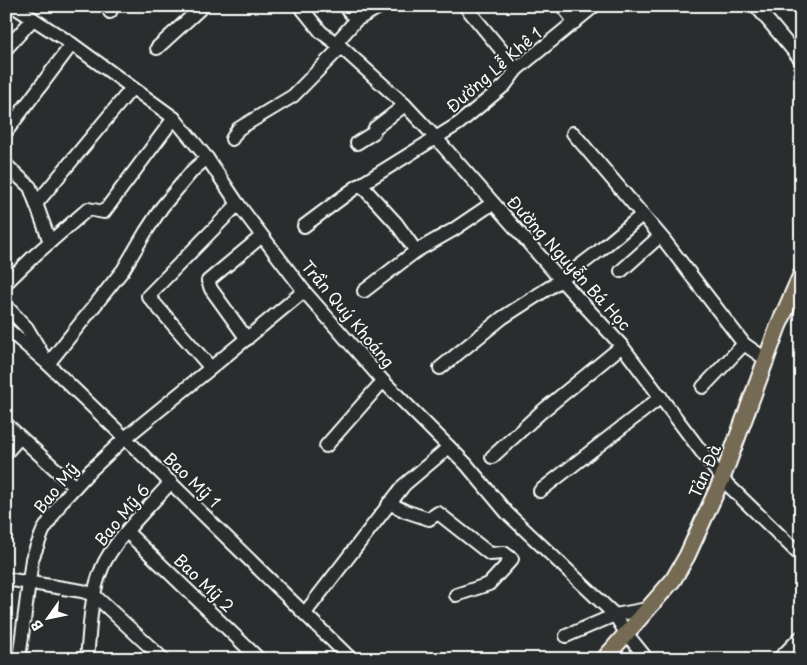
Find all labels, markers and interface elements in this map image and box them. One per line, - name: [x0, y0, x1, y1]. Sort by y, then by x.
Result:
- street label: Đường Lễ Khê 1: [440, 21, 546, 118]
- street label: Đường Nguyễn Bá Học: [502, 189, 637, 335]
- street label: Trần Quý Khoáng: [297, 255, 401, 372]
- street label: Tản Đà: [682, 440, 726, 501]
- street label: Bao Mỹ 1: [159, 446, 227, 513]
- street label: Bao Mỹ: [27, 457, 83, 518]
- street label: Bao Mỹ 6: [88, 478, 154, 551]
- street label: Bao Mỹ 2: [169, 547, 240, 617]
- north arrow: [22, 592, 72, 642]
- text: B: [25, 616, 48, 635]

